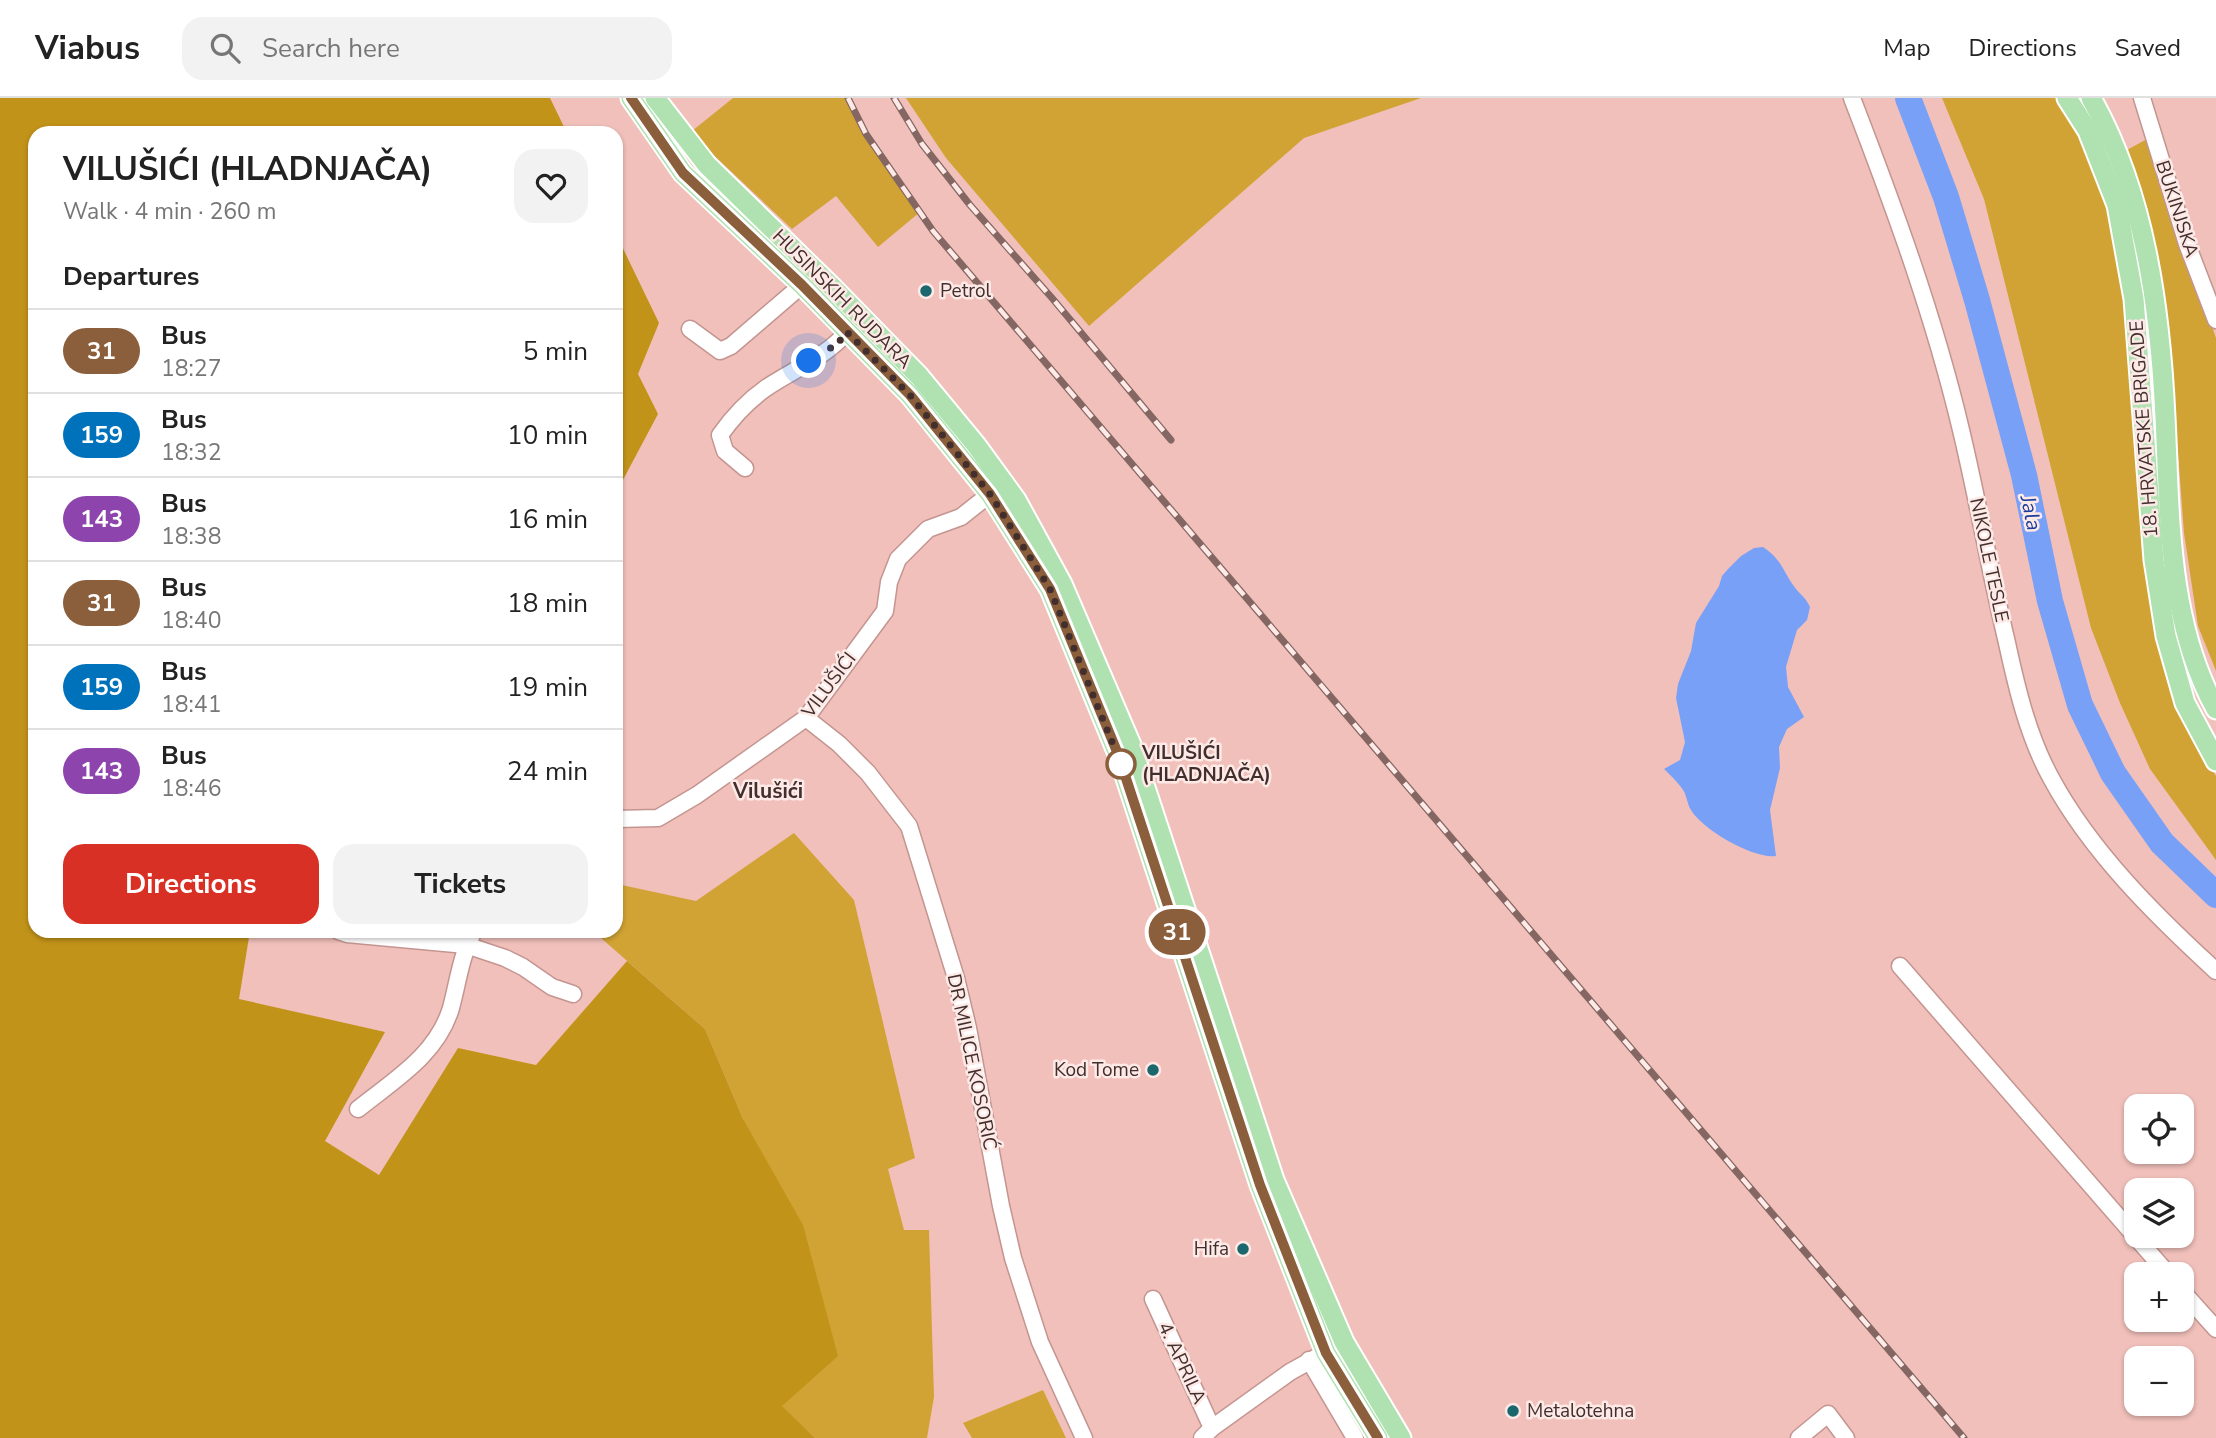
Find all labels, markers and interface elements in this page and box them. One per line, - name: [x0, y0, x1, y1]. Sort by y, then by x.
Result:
- search box: [182, 17, 672, 80]
- text: Viabus: [35, 26, 140, 71]
- icon: search: [206, 29, 244, 67]
- text: Search here: [262, 31, 400, 66]
- text: Map: [1883, 32, 1930, 64]
- text: Directions: [1968, 32, 2077, 64]
- text: Saved: [2115, 32, 2181, 64]
- text: VILUŠIĆI (HLADNJAČA): [63, 147, 432, 192]
- button: heart: [514, 149, 588, 223]
- street label: BUKINJSKA: [2149, 157, 2205, 261]
- text: Walk · 4 min · 260 m: [63, 196, 276, 227]
- street label: HUSINSKIH RUDARA: [767, 224, 918, 375]
- text: Departures: [63, 259, 199, 294]
- place label: Petrol: [940, 278, 992, 304]
- marker: Petrol: [918, 283, 934, 299]
- text: Bus: [161, 318, 207, 353]
- street label: 18. HRVATSKE BRIGADE: [2123, 320, 2165, 538]
- text: 5 min: [523, 334, 588, 369]
- text: 31: [87, 335, 116, 367]
- your location: [791, 343, 826, 378]
- text: 18:27: [161, 353, 221, 384]
- text: Bus: [161, 402, 207, 437]
- text: 10 min: [507, 418, 588, 453]
- text: 159: [80, 419, 123, 451]
- text: 18:32: [161, 437, 221, 468]
- text: Bus: [161, 486, 207, 521]
- water label: Jala: [2013, 492, 2048, 533]
- street label: NIKOLE TESLE: [1963, 495, 2015, 625]
- text: 16 min: [507, 502, 588, 537]
- text: 143: [80, 503, 123, 535]
- text: 18:38: [161, 521, 221, 552]
- text: Bus: [161, 570, 207, 605]
- text: 18 min: [507, 586, 588, 621]
- text: 31: [87, 587, 116, 619]
- text: 18:40: [161, 605, 221, 636]
- street label: VILUŠIĆI: [795, 647, 862, 724]
- text: Bus: [161, 654, 207, 689]
- text: 19 min: [507, 670, 588, 705]
- text: 159: [80, 671, 123, 703]
- text: 18:41: [161, 689, 221, 720]
- text: Bus: [161, 738, 207, 773]
- place label: VILUŠIĆI (HLADNJAČA): [1141, 740, 1271, 788]
- marker: VILUŠIĆI (HLADNJAČA): [1106, 749, 1136, 779]
- text: 24 min: [507, 754, 588, 789]
- text: 143: [80, 755, 123, 787]
- text: 18:46: [161, 773, 221, 804]
- district label: Vilušići: [732, 777, 803, 805]
- button: Directions: [63, 844, 319, 924]
- button: Tickets: [333, 844, 588, 924]
- line badge: 31: [1146, 909, 1208, 955]
- text: 31: [1163, 916, 1191, 948]
- street label: DR MILICE KOSORIĆ: [941, 972, 1003, 1152]
- place label: Kod Tome: [1054, 1057, 1139, 1083]
- marker: Kod Tome: [1145, 1062, 1161, 1078]
- map controls: [2124, 1094, 2194, 1416]
- button: locate: [2124, 1094, 2194, 1164]
- button: layers: [2124, 1178, 2194, 1248]
- place label: Hifa: [1194, 1236, 1229, 1262]
- marker: Hifa: [1235, 1241, 1251, 1257]
- button: +: [2124, 1262, 2194, 1332]
- street label: 4. APRILA: [1152, 1318, 1212, 1408]
- button: −: [2124, 1346, 2194, 1416]
- place label: Metalotehna: [1527, 1398, 1634, 1424]
- marker: Metalotehna: [1505, 1403, 1521, 1419]

